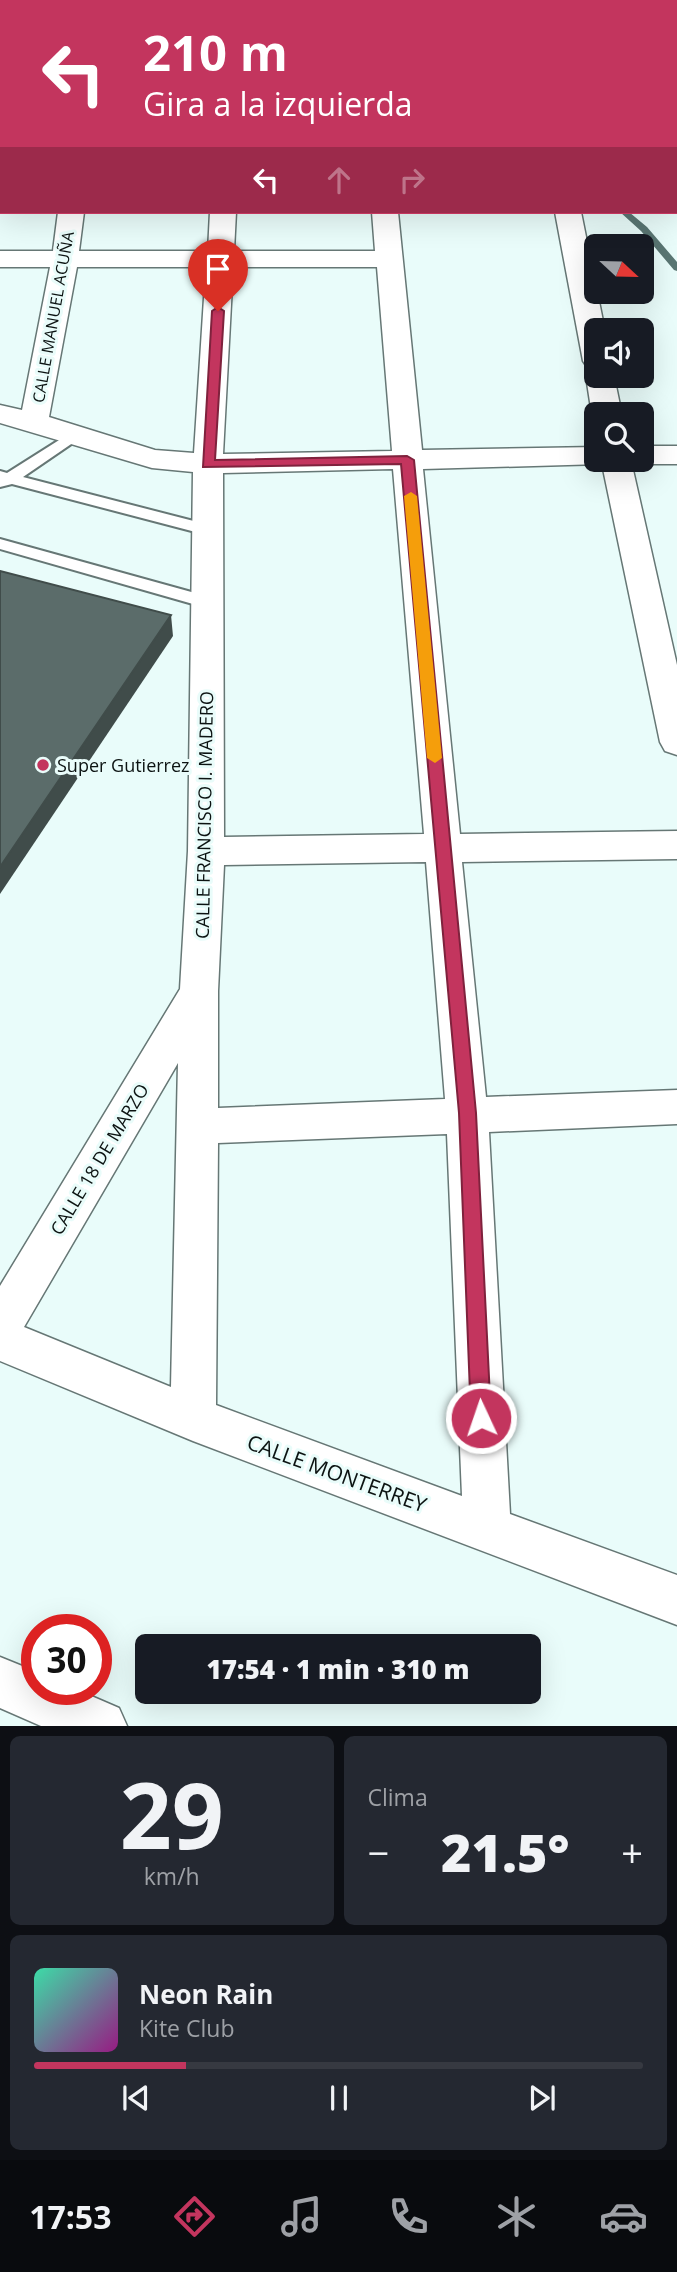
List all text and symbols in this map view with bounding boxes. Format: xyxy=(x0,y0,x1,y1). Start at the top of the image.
text: 210 m xyxy=(143,19,288,85)
icon: left xyxy=(28,28,119,119)
text: Gira a la izquierda xyxy=(143,82,413,125)
icon: left xyxy=(247,161,285,199)
icon: ahead xyxy=(320,161,358,199)
icon: right xyxy=(393,161,431,199)
street label: CALLE MANUEL ACUÑA xyxy=(27,229,79,404)
north arrow xyxy=(584,234,654,304)
map controls xyxy=(584,234,654,472)
pin xyxy=(188,239,248,311)
icon: arrive xyxy=(199,250,237,288)
button: sound xyxy=(584,318,654,388)
button: search xyxy=(584,402,654,472)
street label: CALLE FRANCISCO I. MADERO xyxy=(190,691,218,939)
place label: Super Gutierrez xyxy=(57,753,190,777)
marker: Super Gutierrez xyxy=(35,757,51,773)
street label: CALLE 18 DE MARZO xyxy=(44,1079,154,1239)
position arrow xyxy=(444,1381,518,1455)
street label: CALLE MONTERREY xyxy=(243,1427,431,1519)
speed limit sign: 30 xyxy=(21,1614,112,1705)
text: 17:54 · 1 min · 310 m xyxy=(207,1651,469,1687)
text: 29 xyxy=(120,1752,224,1876)
text: Clima xyxy=(368,1781,428,1813)
text: 21.5° xyxy=(441,1816,569,1887)
text: − xyxy=(368,1826,389,1878)
text: + xyxy=(621,1826,643,1878)
text: km/h xyxy=(144,1860,200,1892)
text: Neon Rain xyxy=(139,1976,273,2012)
text: Kite Club xyxy=(139,2012,234,2044)
icon: previous xyxy=(117,2079,155,2117)
icon: pause xyxy=(320,2079,358,2117)
icon: next xyxy=(523,2079,561,2117)
icon: directions xyxy=(170,2192,219,2241)
icon: music xyxy=(277,2192,326,2241)
icon: phone xyxy=(384,2192,433,2241)
icon: climate xyxy=(492,2192,541,2241)
icon: car xyxy=(599,2192,648,2241)
text: 17:53 xyxy=(29,2195,111,2238)

